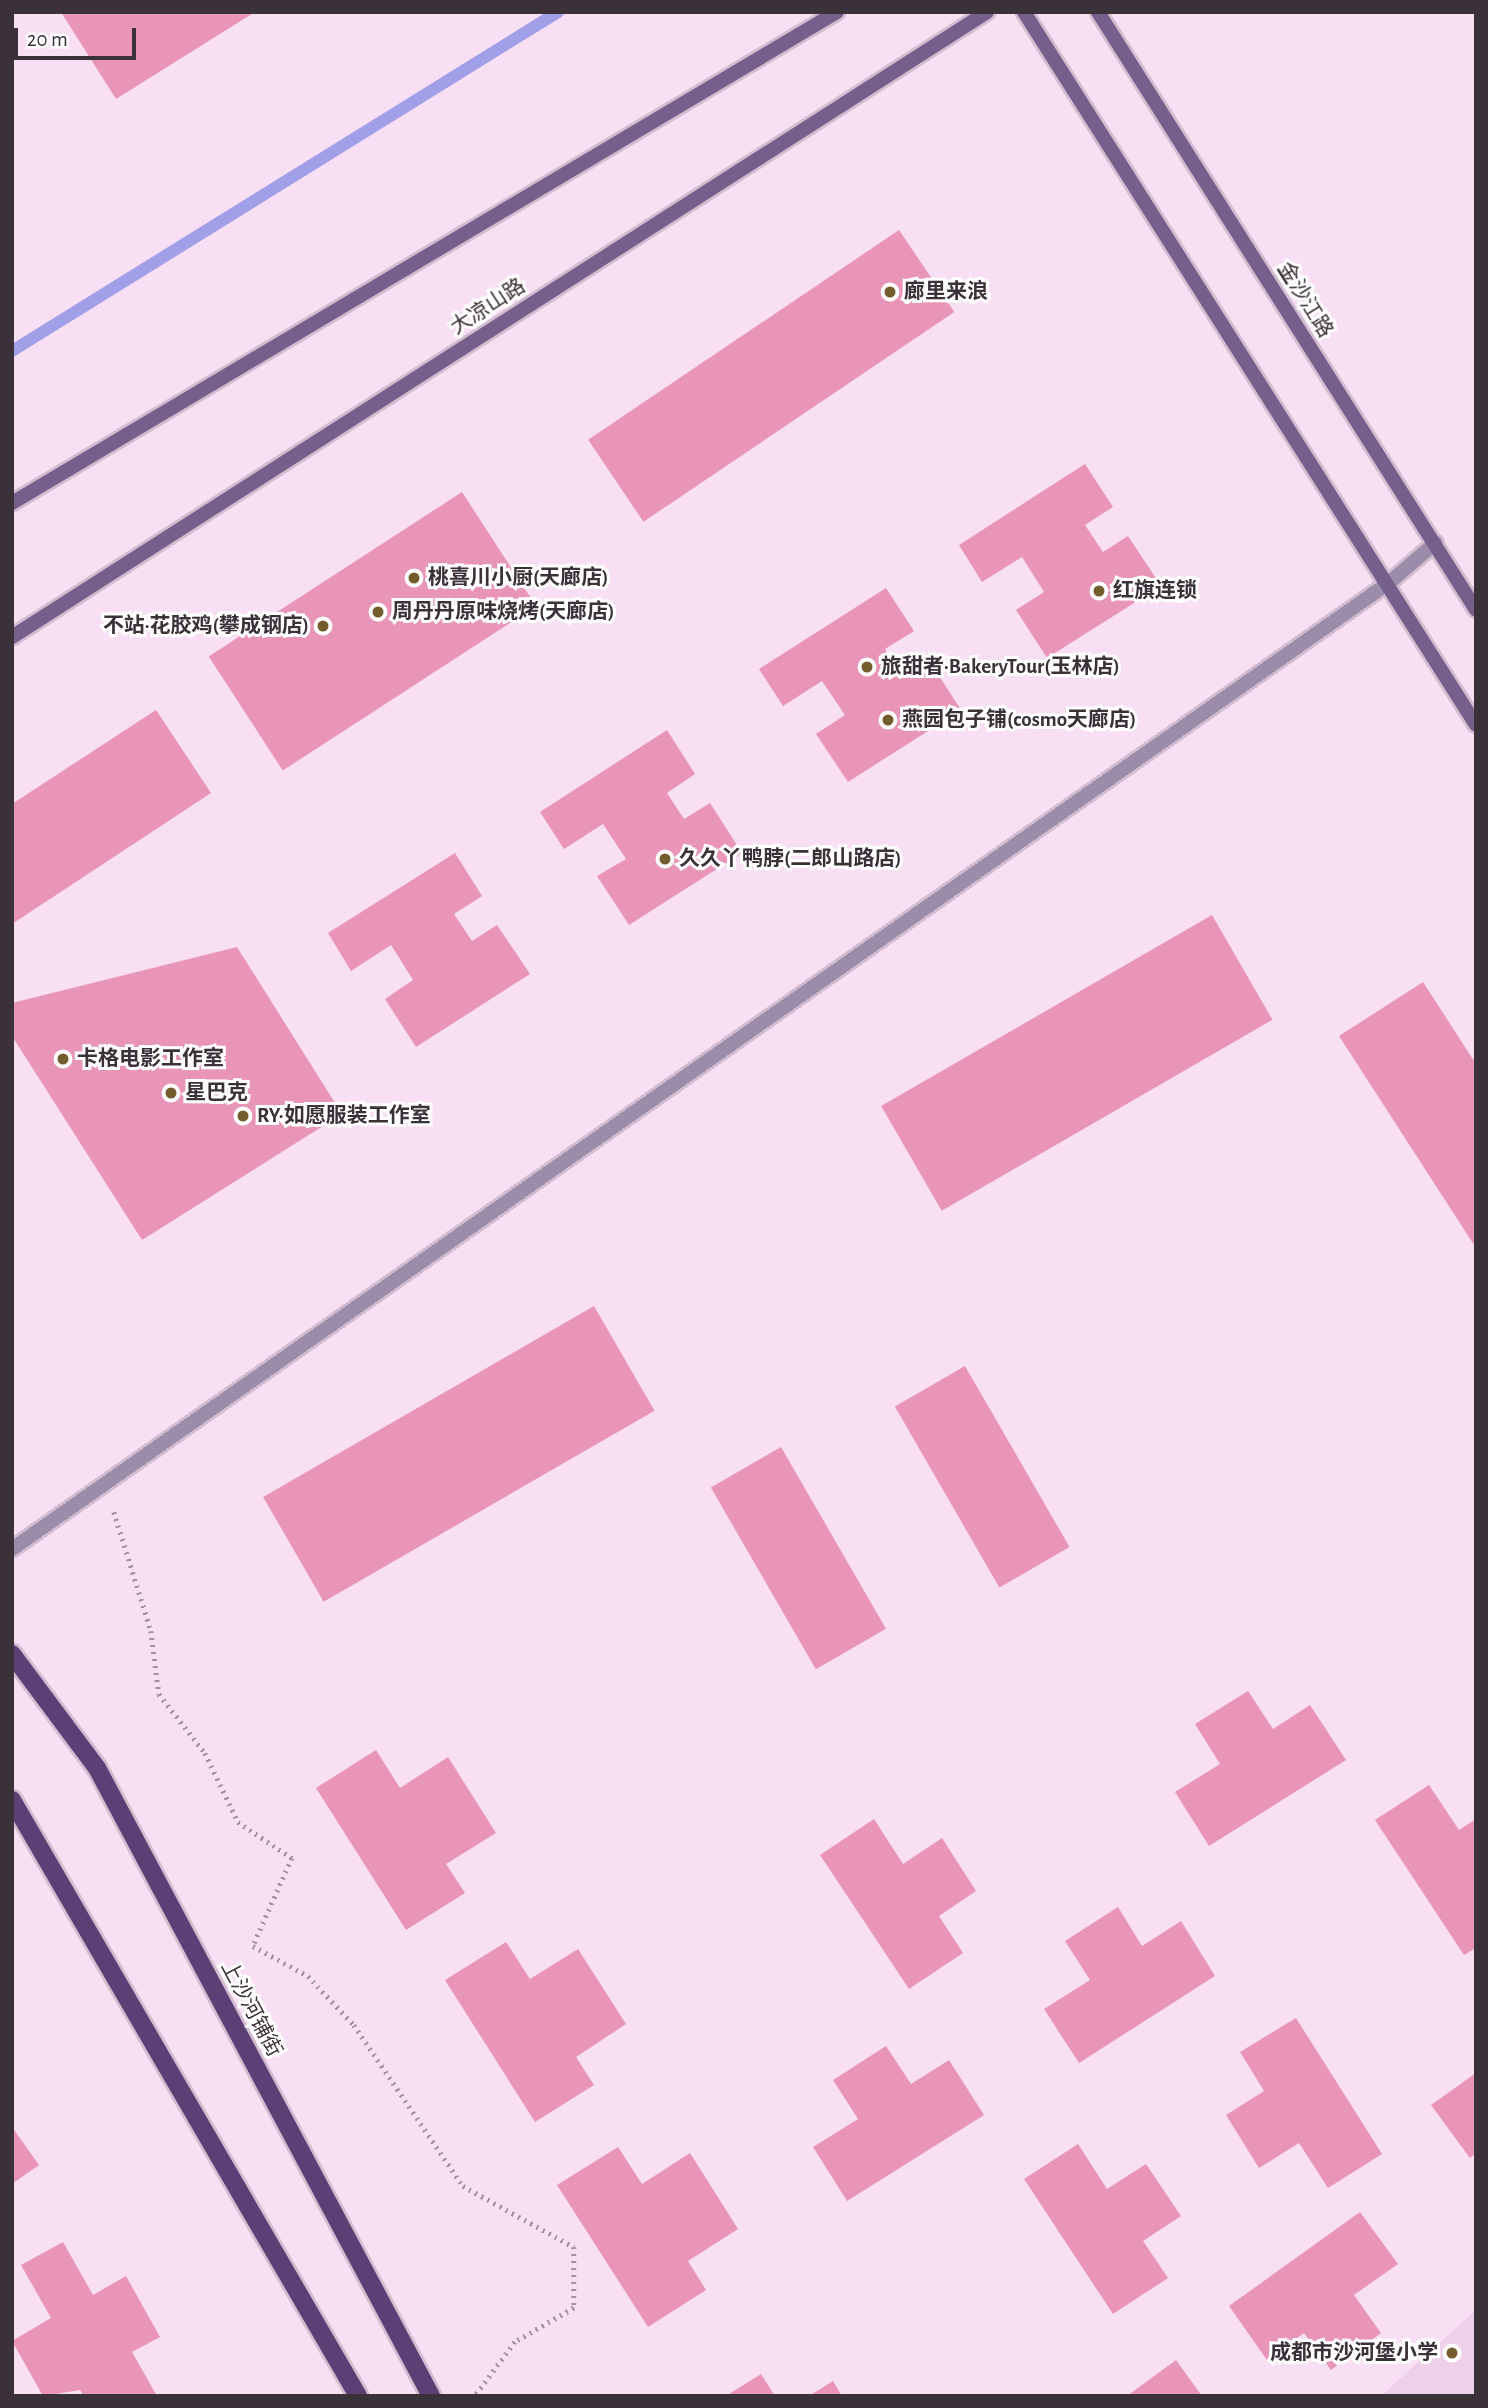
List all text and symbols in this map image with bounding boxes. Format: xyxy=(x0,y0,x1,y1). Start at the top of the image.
scale bar xyxy=(18,14,140,58)
text: 20 m xyxy=(27,29,68,50)
street label: 金沙江路 xyxy=(1272,258,1338,342)
street label: 大凉山路 xyxy=(446,274,530,340)
place label: 廊里来浪 xyxy=(904,279,988,305)
marker: 廊里来浪 xyxy=(882,284,898,300)
place label: 桃喜川小厨(天廊店) xyxy=(428,565,608,591)
marker: 桃喜川小厨(天廊店) xyxy=(406,570,422,586)
place label: 红旗连锁 xyxy=(1113,578,1197,604)
marker: 红旗连锁 xyxy=(1091,583,1107,599)
place label: 周丹丹原味烧烤(天廊店) xyxy=(392,599,614,625)
marker: 周丹丹原味烧烤(天廊店) xyxy=(370,604,386,620)
place label: 不站·花胶鸡(攀成钢店) xyxy=(103,613,309,639)
marker: 不站·花胶鸡(攀成钢店) xyxy=(315,618,331,634)
place label: 旅甜者·BakeryTour(玉林店) xyxy=(881,654,1119,680)
marker: 旅甜者·BakeryTour(玉林店) xyxy=(859,659,875,675)
place label: 燕园包子铺(cosmo天廊店) xyxy=(902,707,1136,733)
marker: 燕园包子铺(cosmo天廊店) xyxy=(880,712,896,728)
place label: 久久丫鸭脖(二郎山路店) xyxy=(679,846,901,872)
marker: 久久丫鸭脖(二郎山路店) xyxy=(657,851,673,867)
place label: 卡格电影工作室 xyxy=(77,1046,224,1072)
marker: 卡格电影工作室 xyxy=(55,1051,71,1067)
place label: 星巴克 xyxy=(185,1080,248,1106)
marker: 星巴克 xyxy=(163,1085,179,1101)
place label: RY·如愿服装工作室 xyxy=(257,1103,431,1129)
marker: RY·如愿服装工作室 xyxy=(235,1108,251,1124)
street label: 上沙河铺街 xyxy=(215,1957,287,2061)
place label: 成都市沙河堡小学 xyxy=(1270,2340,1438,2366)
marker: 成都市沙河堡小学 xyxy=(1444,2345,1460,2361)

